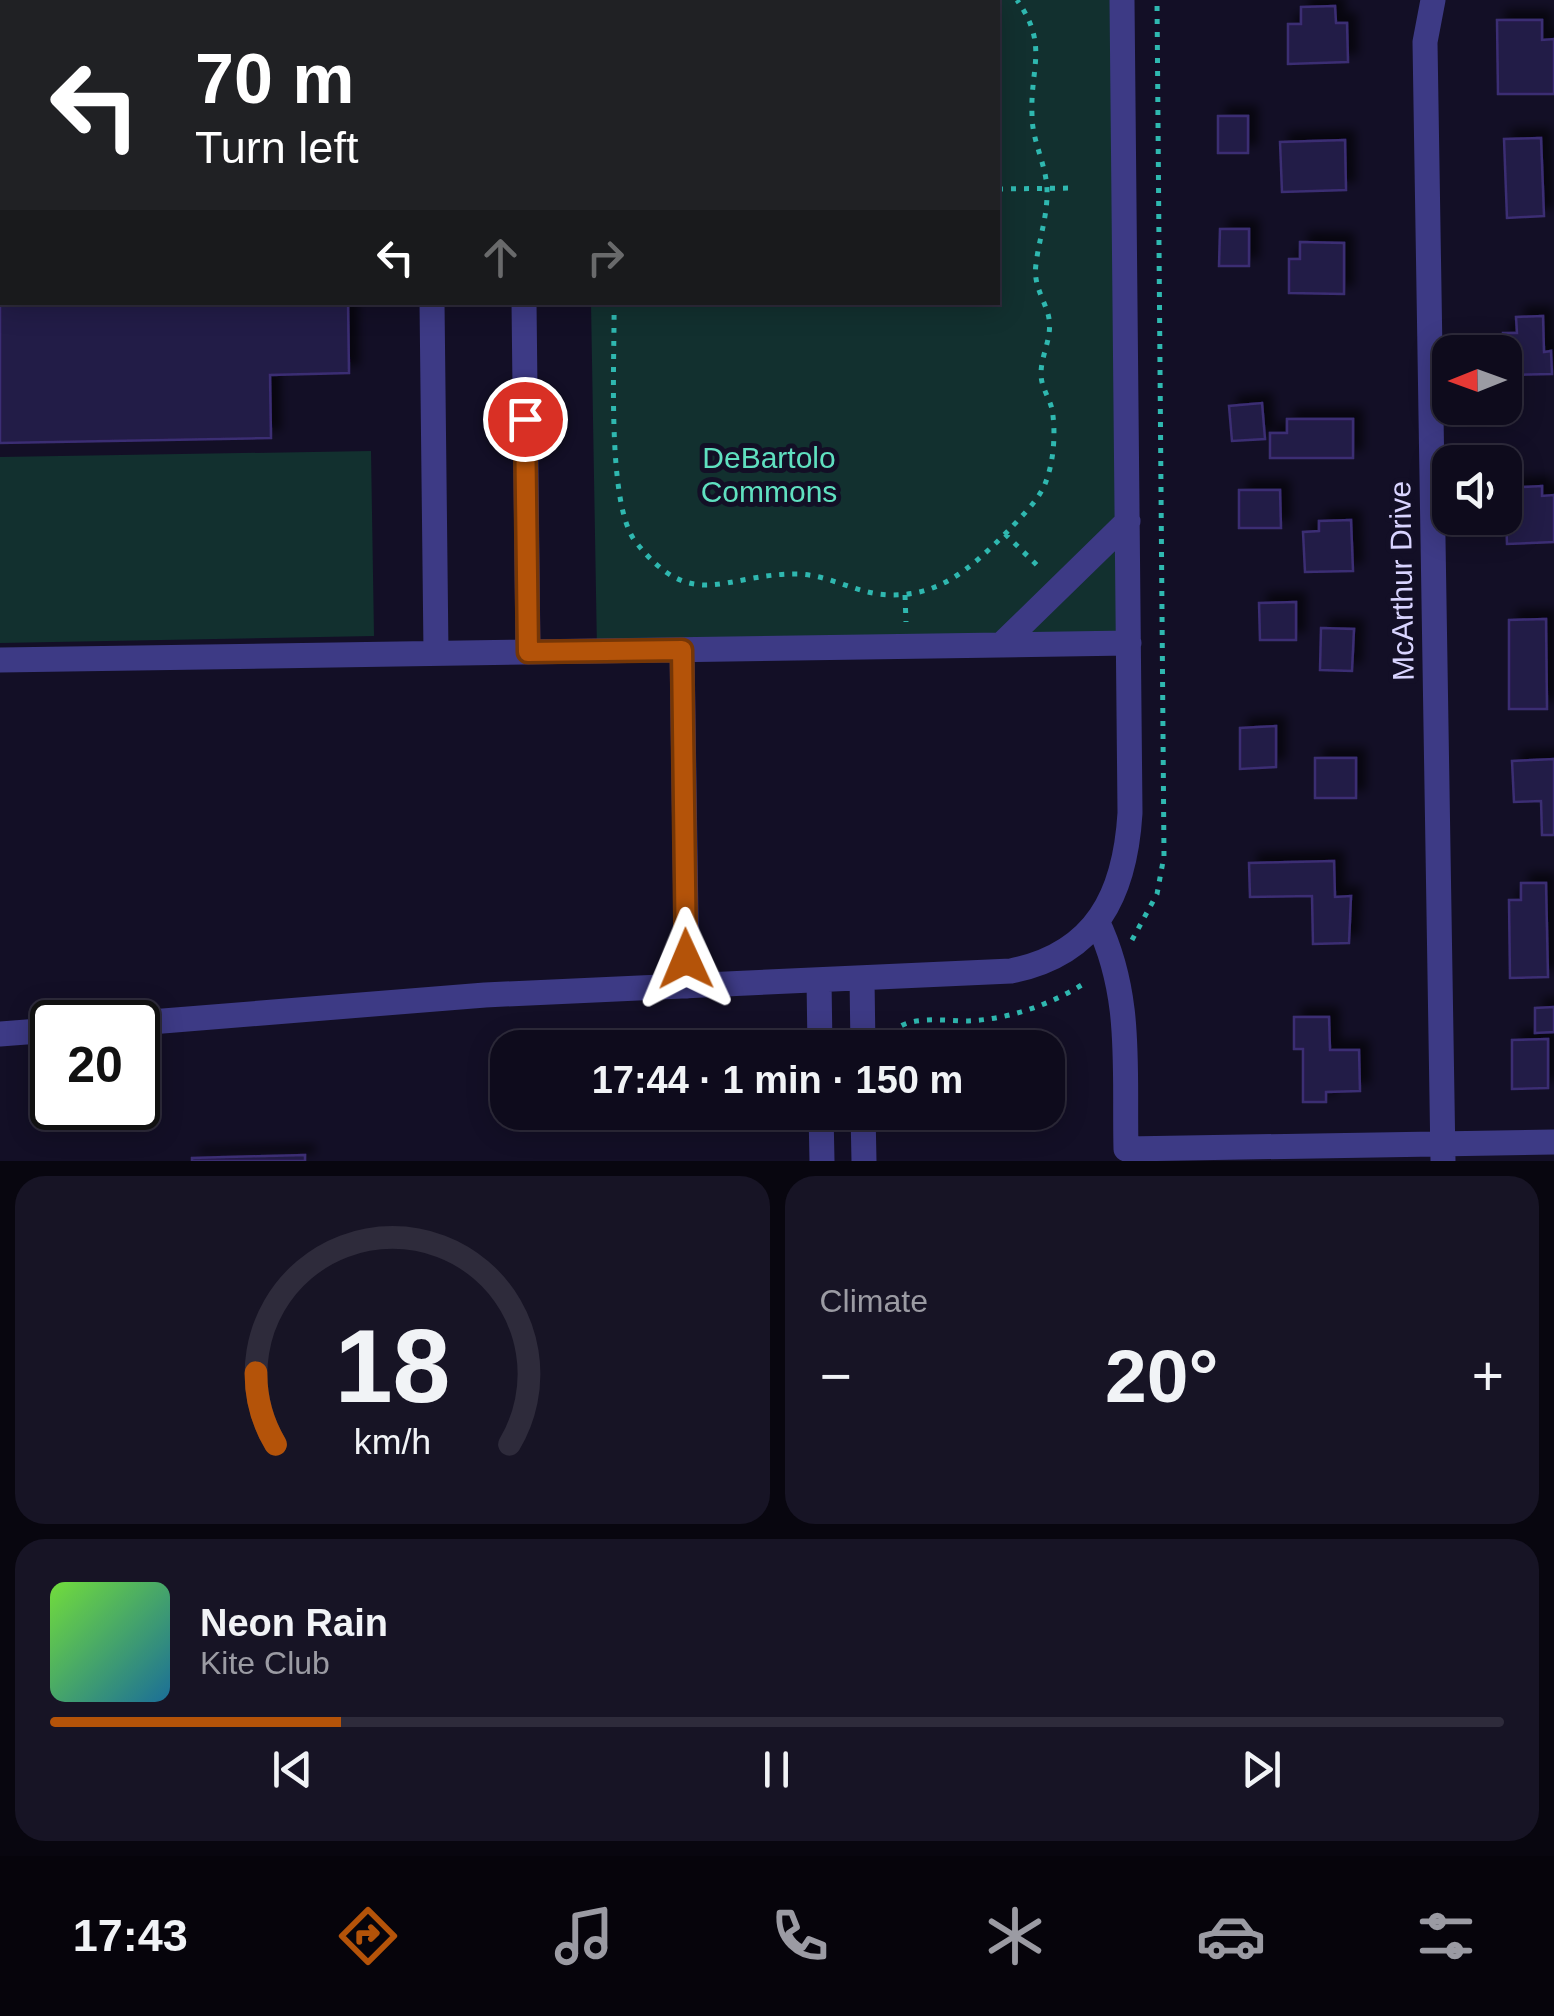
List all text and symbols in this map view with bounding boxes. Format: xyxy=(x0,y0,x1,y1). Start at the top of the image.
icon: left xyxy=(30,40,160,170)
text: 70 m xyxy=(195,40,355,118)
text: Turn left xyxy=(195,122,358,173)
icon: left xyxy=(368,230,423,285)
icon: ahead xyxy=(473,230,528,285)
icon: right xyxy=(578,230,633,285)
north arrow xyxy=(1432,335,1522,425)
map controls xyxy=(1432,335,1522,535)
pin xyxy=(483,377,568,462)
icon: arrive xyxy=(498,392,553,447)
park label: DeBartolo Commons xyxy=(701,441,837,508)
button: sound xyxy=(1432,445,1522,535)
street label: McArthur Drive xyxy=(1383,481,1420,681)
position arrow xyxy=(634,907,738,1011)
speed limit sign: 20 xyxy=(30,1000,160,1130)
text: 17:44 · 1 min · 150 m xyxy=(592,1059,963,1101)
text: Climate xyxy=(820,1283,928,1319)
text: 18 xyxy=(334,1308,450,1424)
text: 20° xyxy=(1105,1334,1218,1418)
text: − xyxy=(820,1345,852,1407)
text: + xyxy=(1472,1345,1504,1407)
text: km/h xyxy=(354,1422,431,1462)
text: Neon Rain xyxy=(200,1602,388,1644)
text: Kite Club xyxy=(200,1645,330,1681)
icon: previous xyxy=(265,1742,320,1797)
icon: pause xyxy=(749,1742,804,1797)
icon: next xyxy=(1234,1742,1289,1797)
icon: directions xyxy=(333,1901,403,1971)
icon: music xyxy=(549,1901,619,1971)
icon: phone xyxy=(765,1901,835,1971)
icon: climate xyxy=(980,1901,1050,1971)
icon: car xyxy=(1196,1901,1266,1971)
icon: filters xyxy=(1411,1901,1481,1971)
text: 17:43 xyxy=(73,1910,188,1961)

